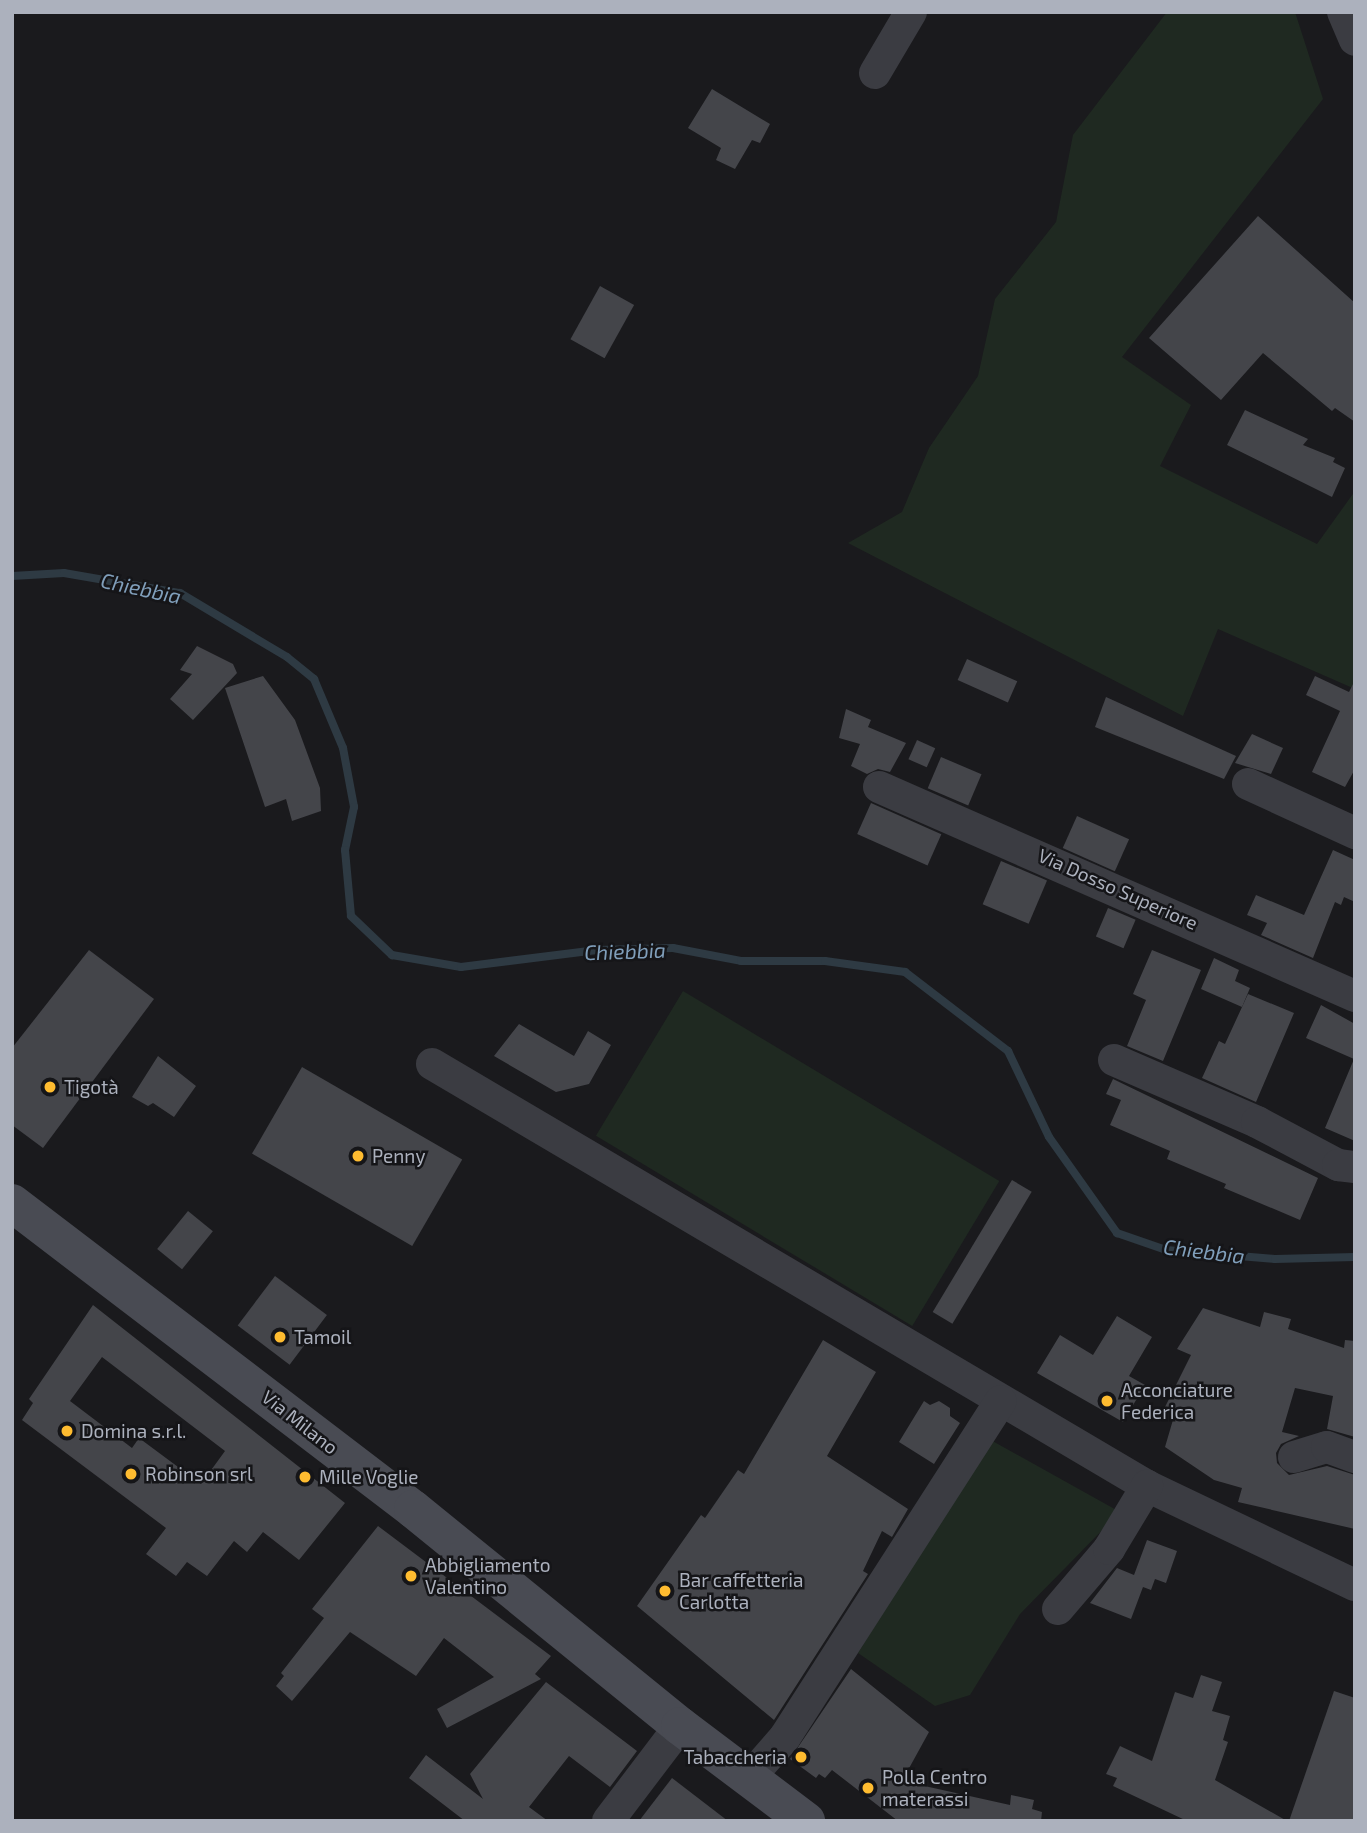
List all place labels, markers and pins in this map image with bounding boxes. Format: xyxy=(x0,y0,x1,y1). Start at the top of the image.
place label: Tigotà xyxy=(64,1076,119,1098)
marker: Tigotà xyxy=(42,1079,58,1095)
place label: Penny xyxy=(372,1145,425,1167)
marker: Penny xyxy=(350,1148,366,1164)
place label: Tamoil xyxy=(294,1326,351,1348)
marker: Tamoil xyxy=(272,1329,288,1345)
place label: Acconciature Federica xyxy=(1121,1379,1233,1423)
marker: Acconciature Federica xyxy=(1099,1393,1115,1409)
place label: Domina s.r.l. xyxy=(81,1420,186,1442)
marker: Domina s.r.l. xyxy=(59,1423,75,1439)
place label: Robinson srl xyxy=(145,1463,253,1485)
marker: Robinson srl xyxy=(123,1466,139,1482)
place label: Mille Voglie xyxy=(319,1466,419,1488)
marker: Mille Voglie xyxy=(297,1469,313,1485)
place label: Abbigliamento Valentino xyxy=(425,1554,550,1598)
marker: Abbigliamento Valentino xyxy=(403,1568,419,1584)
place label: Bar caffetteria Carlotta xyxy=(679,1569,804,1613)
marker: Bar caffetteria Carlotta xyxy=(657,1583,673,1599)
place label: Tabaccheria xyxy=(684,1746,787,1768)
marker: Tabaccheria xyxy=(793,1749,809,1765)
place label: Polla Centro materassi xyxy=(882,1766,987,1810)
marker: Polla Centro materassi xyxy=(860,1780,876,1796)

